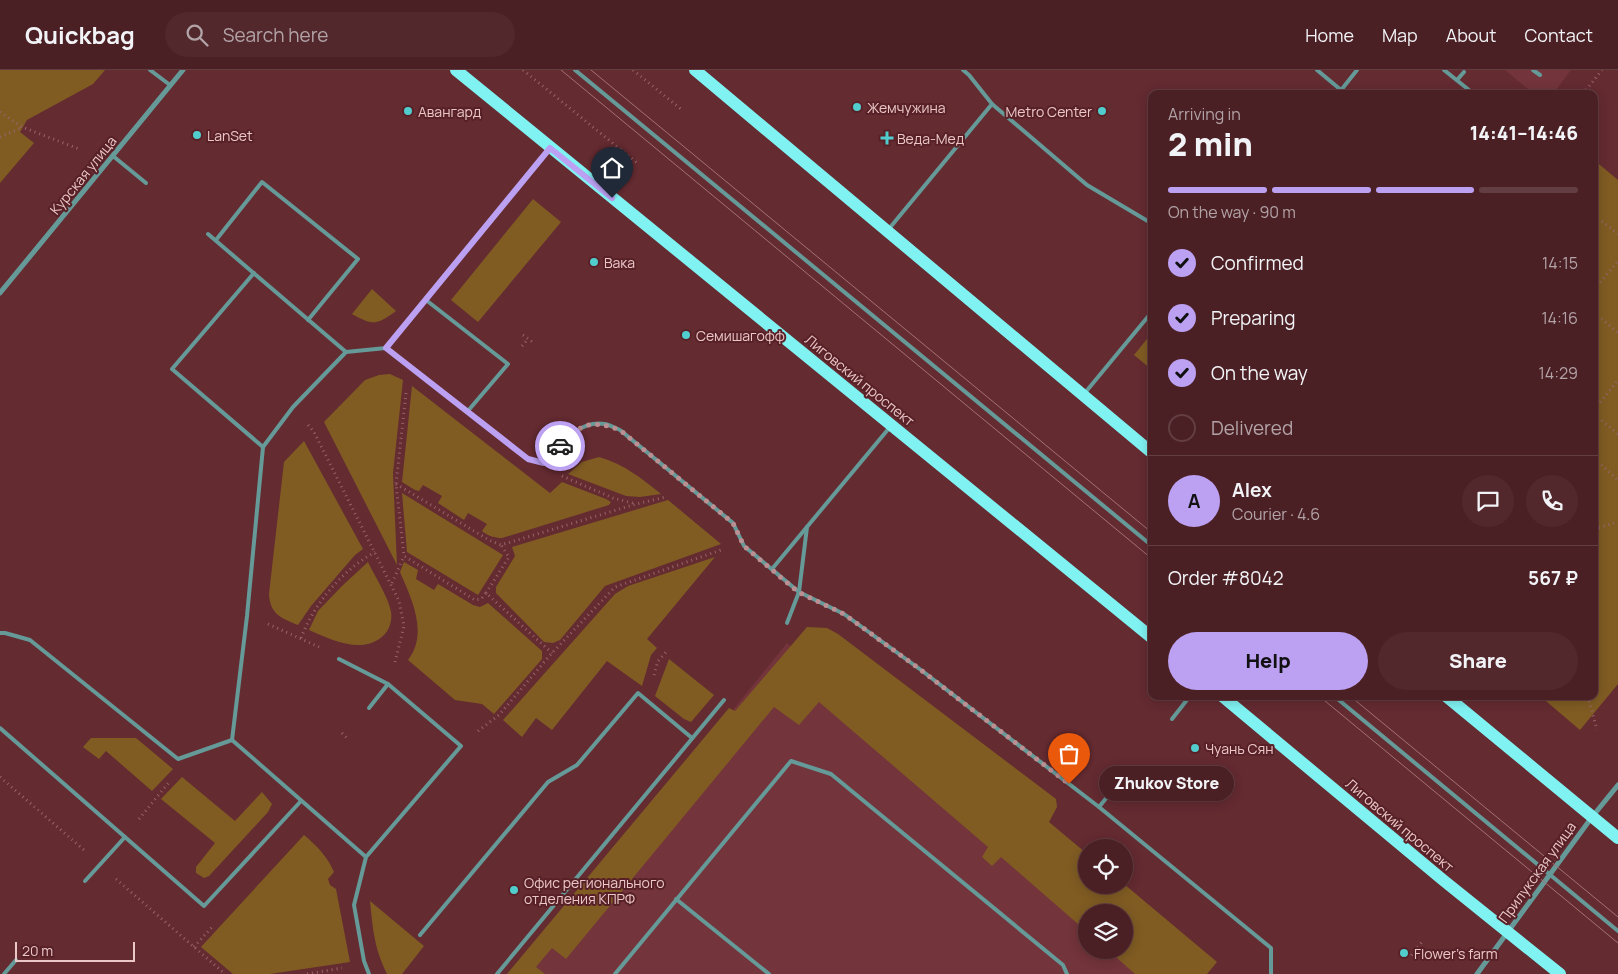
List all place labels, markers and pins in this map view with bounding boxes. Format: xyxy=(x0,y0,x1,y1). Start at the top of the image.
place label: Жемчужина xyxy=(867,98,946,117)
marker: Жемчужина xyxy=(851,101,863,113)
place label: Авангард xyxy=(418,102,481,121)
place label: Metro Center xyxy=(1006,102,1092,121)
marker: Авангард xyxy=(402,105,414,117)
marker: Metro Center xyxy=(1096,105,1108,117)
place label: LanSet xyxy=(207,126,253,145)
marker: LanSet xyxy=(191,129,203,141)
place label: Веда-Мед xyxy=(897,129,964,148)
marker: Веда-Мед xyxy=(881,132,893,144)
pin xyxy=(591,147,633,198)
place label: Вака xyxy=(604,253,635,272)
marker: Вака xyxy=(588,256,600,268)
place label: Семишагофф xyxy=(696,326,785,345)
marker: Семишагофф xyxy=(680,329,692,341)
pin xyxy=(1048,733,1090,784)
place label: Чуань Сян xyxy=(1205,739,1274,758)
marker: Чуань Сян xyxy=(1189,742,1201,754)
callout: Zhukov Store xyxy=(1099,766,1234,802)
place label: Офис регионального отделения КПРФ xyxy=(524,873,665,908)
marker: Офис регионального отделения КПРФ xyxy=(508,884,520,896)
place label: Flower's farm xyxy=(1414,944,1498,963)
marker: Flower's farm xyxy=(1398,947,1410,959)

